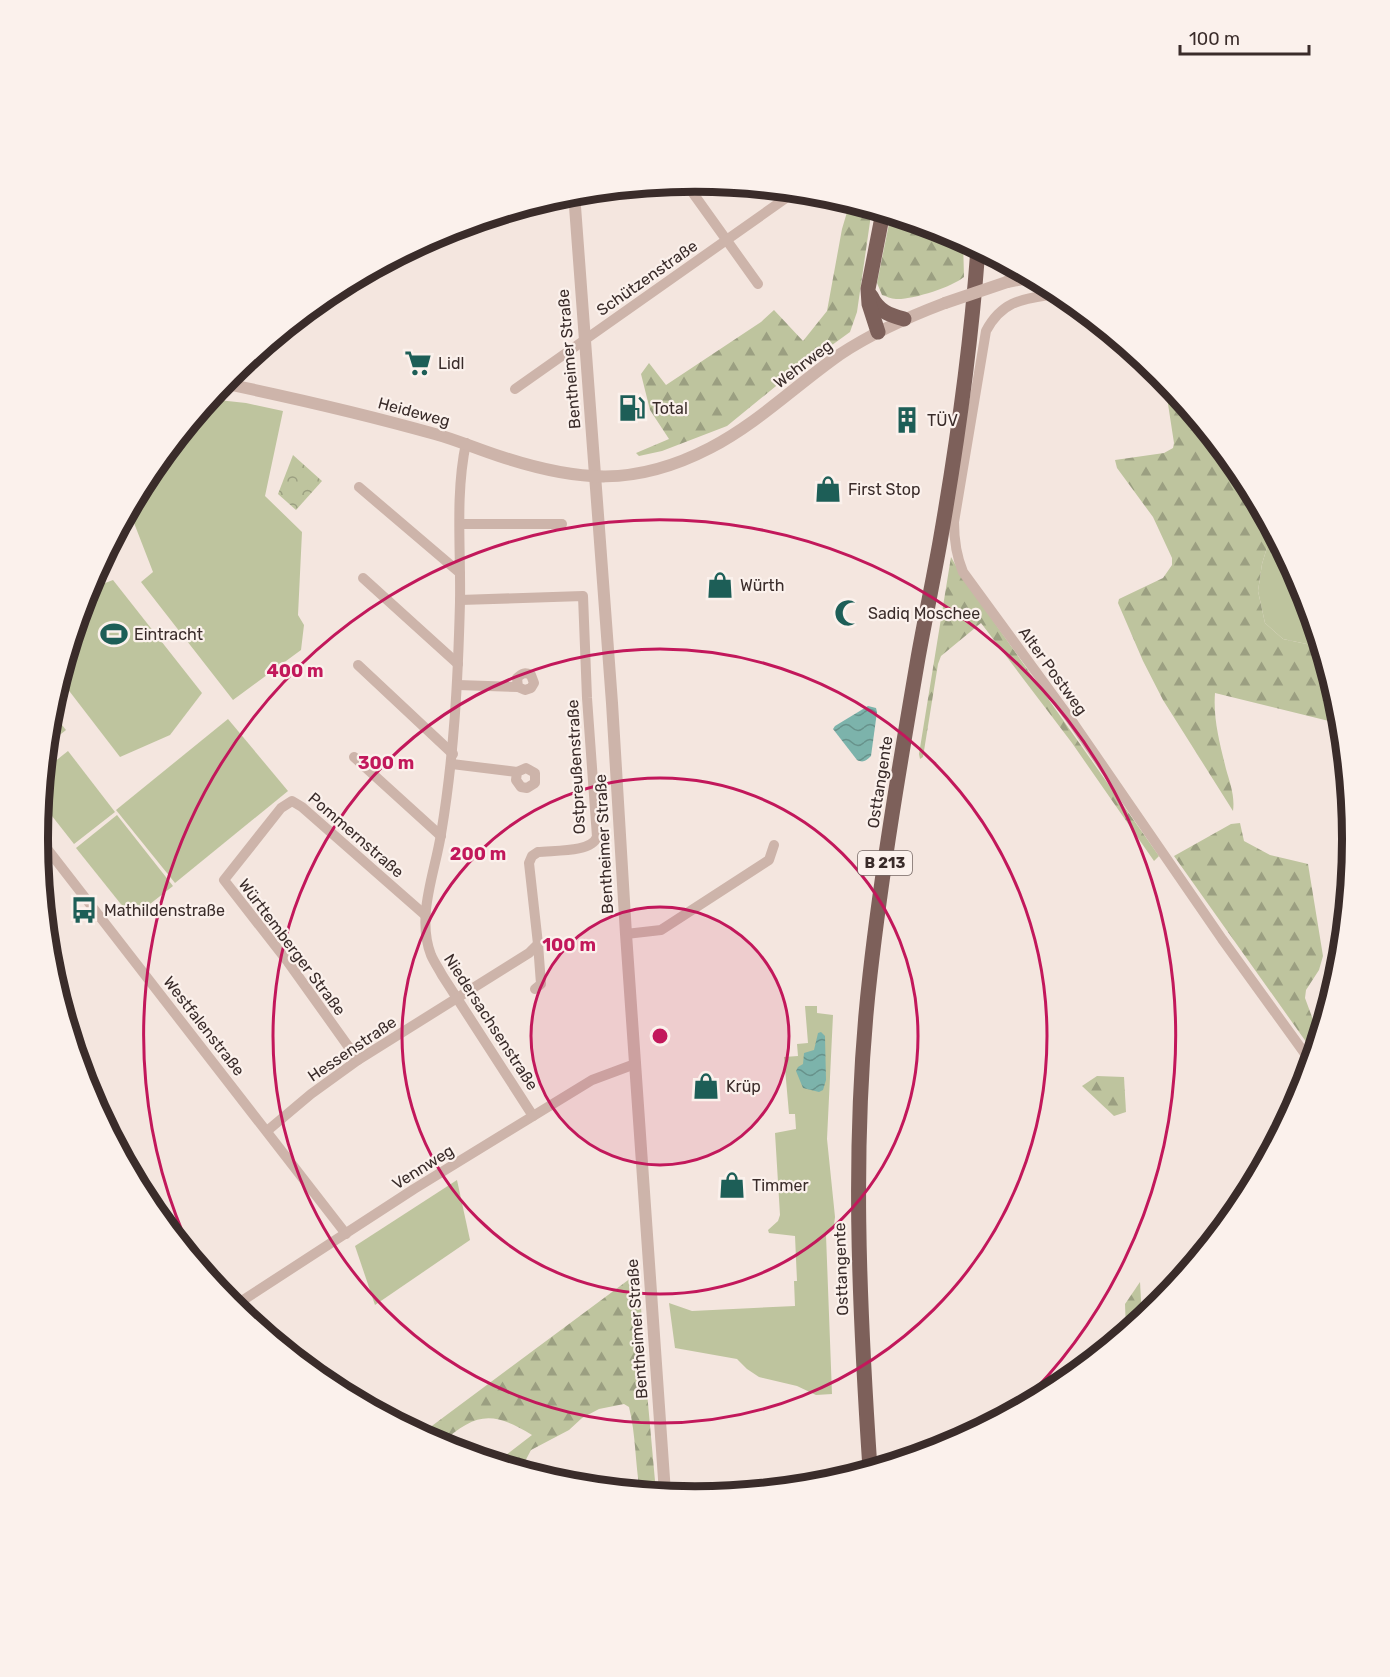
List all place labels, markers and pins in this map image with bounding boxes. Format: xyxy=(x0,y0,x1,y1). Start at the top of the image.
supermarket icon: Lidl xyxy=(403,348,433,378)
place label: Lidl xyxy=(438,354,464,373)
fuel station icon: Total xyxy=(617,393,647,423)
place label: Total xyxy=(652,399,688,418)
building icon: TÜV xyxy=(892,405,922,435)
place label: TÜV xyxy=(927,411,958,430)
shop icon: First Stop xyxy=(813,474,843,504)
place label: First Stop xyxy=(848,480,921,499)
shop icon: Würth xyxy=(705,570,735,600)
place label: Würth xyxy=(740,576,784,595)
mosque icon: Sadiq Moschee xyxy=(833,598,863,628)
place label: Sadiq Moschee xyxy=(868,604,980,623)
sports icon: Eintracht xyxy=(99,619,129,649)
place label: Eintracht xyxy=(134,625,203,644)
bus stop icon: Mathildenstraße xyxy=(69,895,99,925)
place label: Mathildenstraße xyxy=(104,901,225,920)
centre of rings xyxy=(650,1026,670,1046)
shop icon: Krüp xyxy=(691,1071,721,1101)
place label: Krüp xyxy=(726,1077,761,1096)
shop icon: Timmer xyxy=(717,1170,747,1200)
place label: Timmer xyxy=(752,1176,809,1195)

